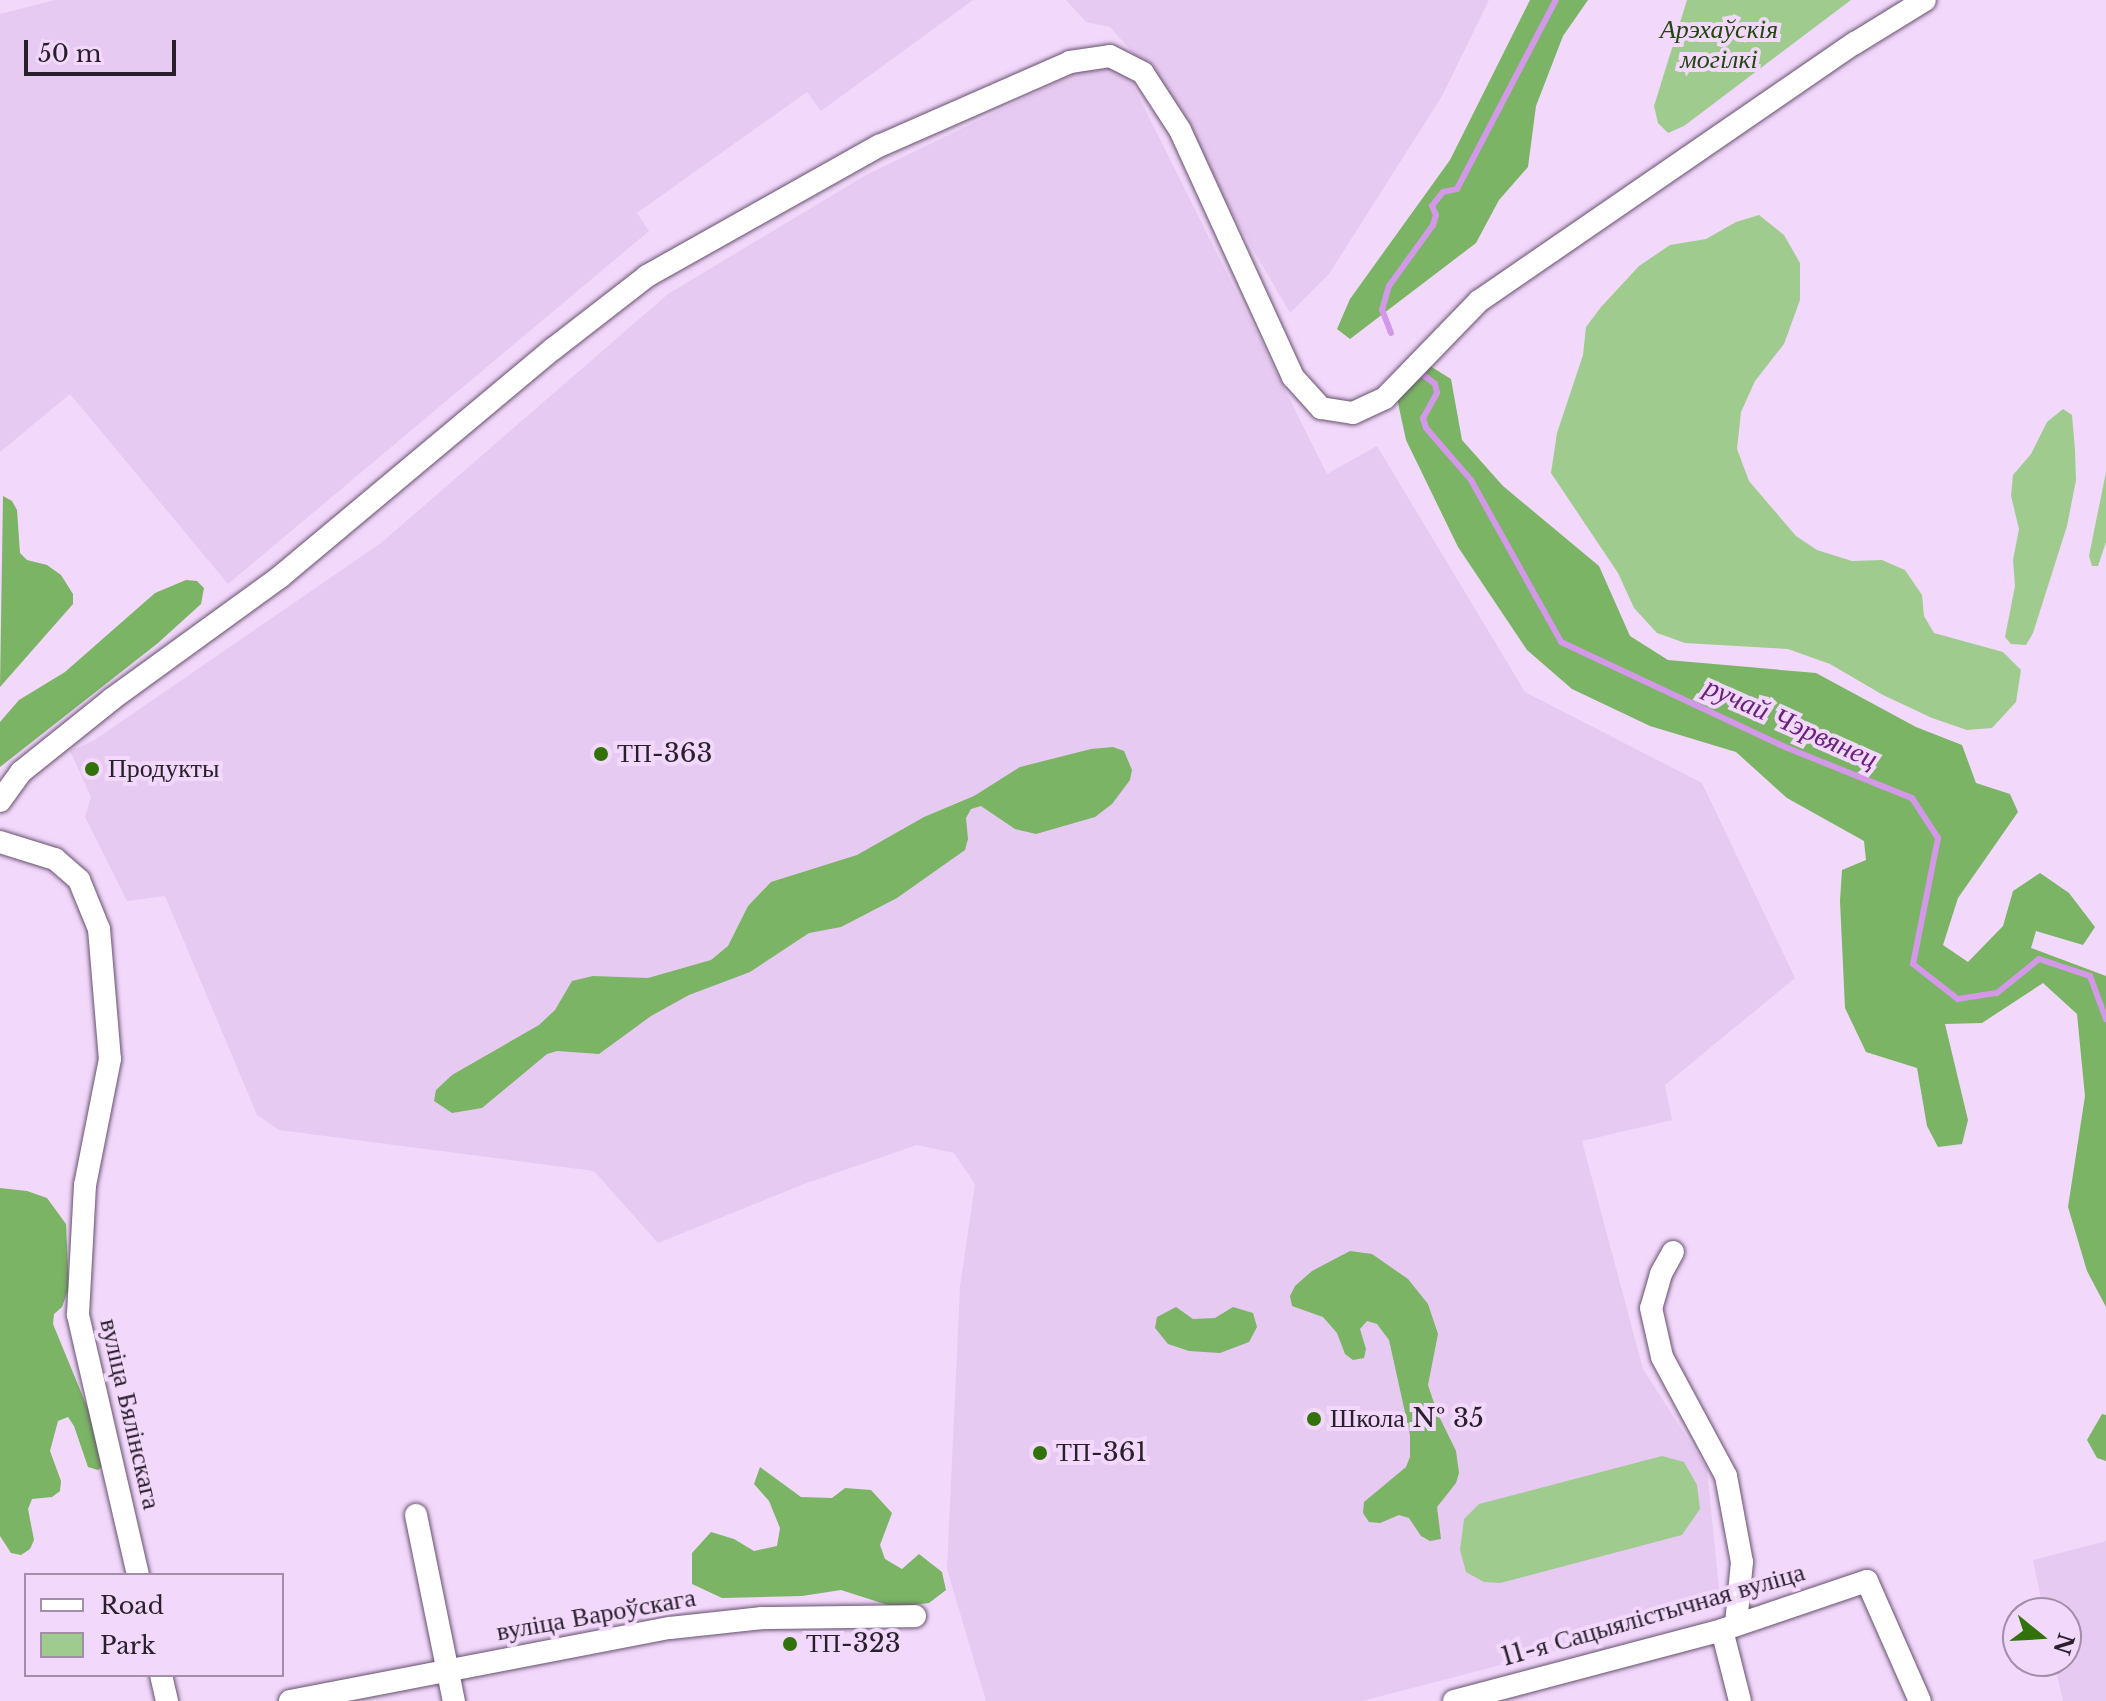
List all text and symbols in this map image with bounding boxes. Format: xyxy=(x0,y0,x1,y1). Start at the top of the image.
park label: Арэхаўскія могілкі xyxy=(1660,14,1778,76)
scale bar xyxy=(28,24,180,74)
text: 50 m xyxy=(38,39,101,68)
water label: ручай Чэрвянец xyxy=(1699,670,1883,776)
place label: ТП-363 xyxy=(617,738,712,770)
marker: ТП-363 xyxy=(592,745,610,763)
place label: Продукты xyxy=(108,753,219,785)
marker: Продукты xyxy=(83,760,101,778)
street label: вуліца Бялінскага xyxy=(93,1316,167,1512)
place label: Школа № 35 xyxy=(1330,1403,1484,1435)
marker: Школа № 35 xyxy=(1305,1410,1323,1428)
place label: ТП-361 xyxy=(1056,1437,1147,1469)
marker: ТП-361 xyxy=(1031,1444,1049,1462)
street label: 11-я Сацыялістычная вуліца xyxy=(1498,1557,1808,1673)
legend xyxy=(24,1573,284,1677)
street label: вуліца Вароўскага xyxy=(494,1582,698,1648)
text: Road xyxy=(100,1591,164,1620)
north arrow xyxy=(2002,1597,2082,1677)
place label: ТП-323 xyxy=(806,1628,901,1660)
text: N xyxy=(2047,1630,2079,1658)
text: Park xyxy=(100,1631,156,1660)
marker: ТП-323 xyxy=(781,1635,799,1653)

